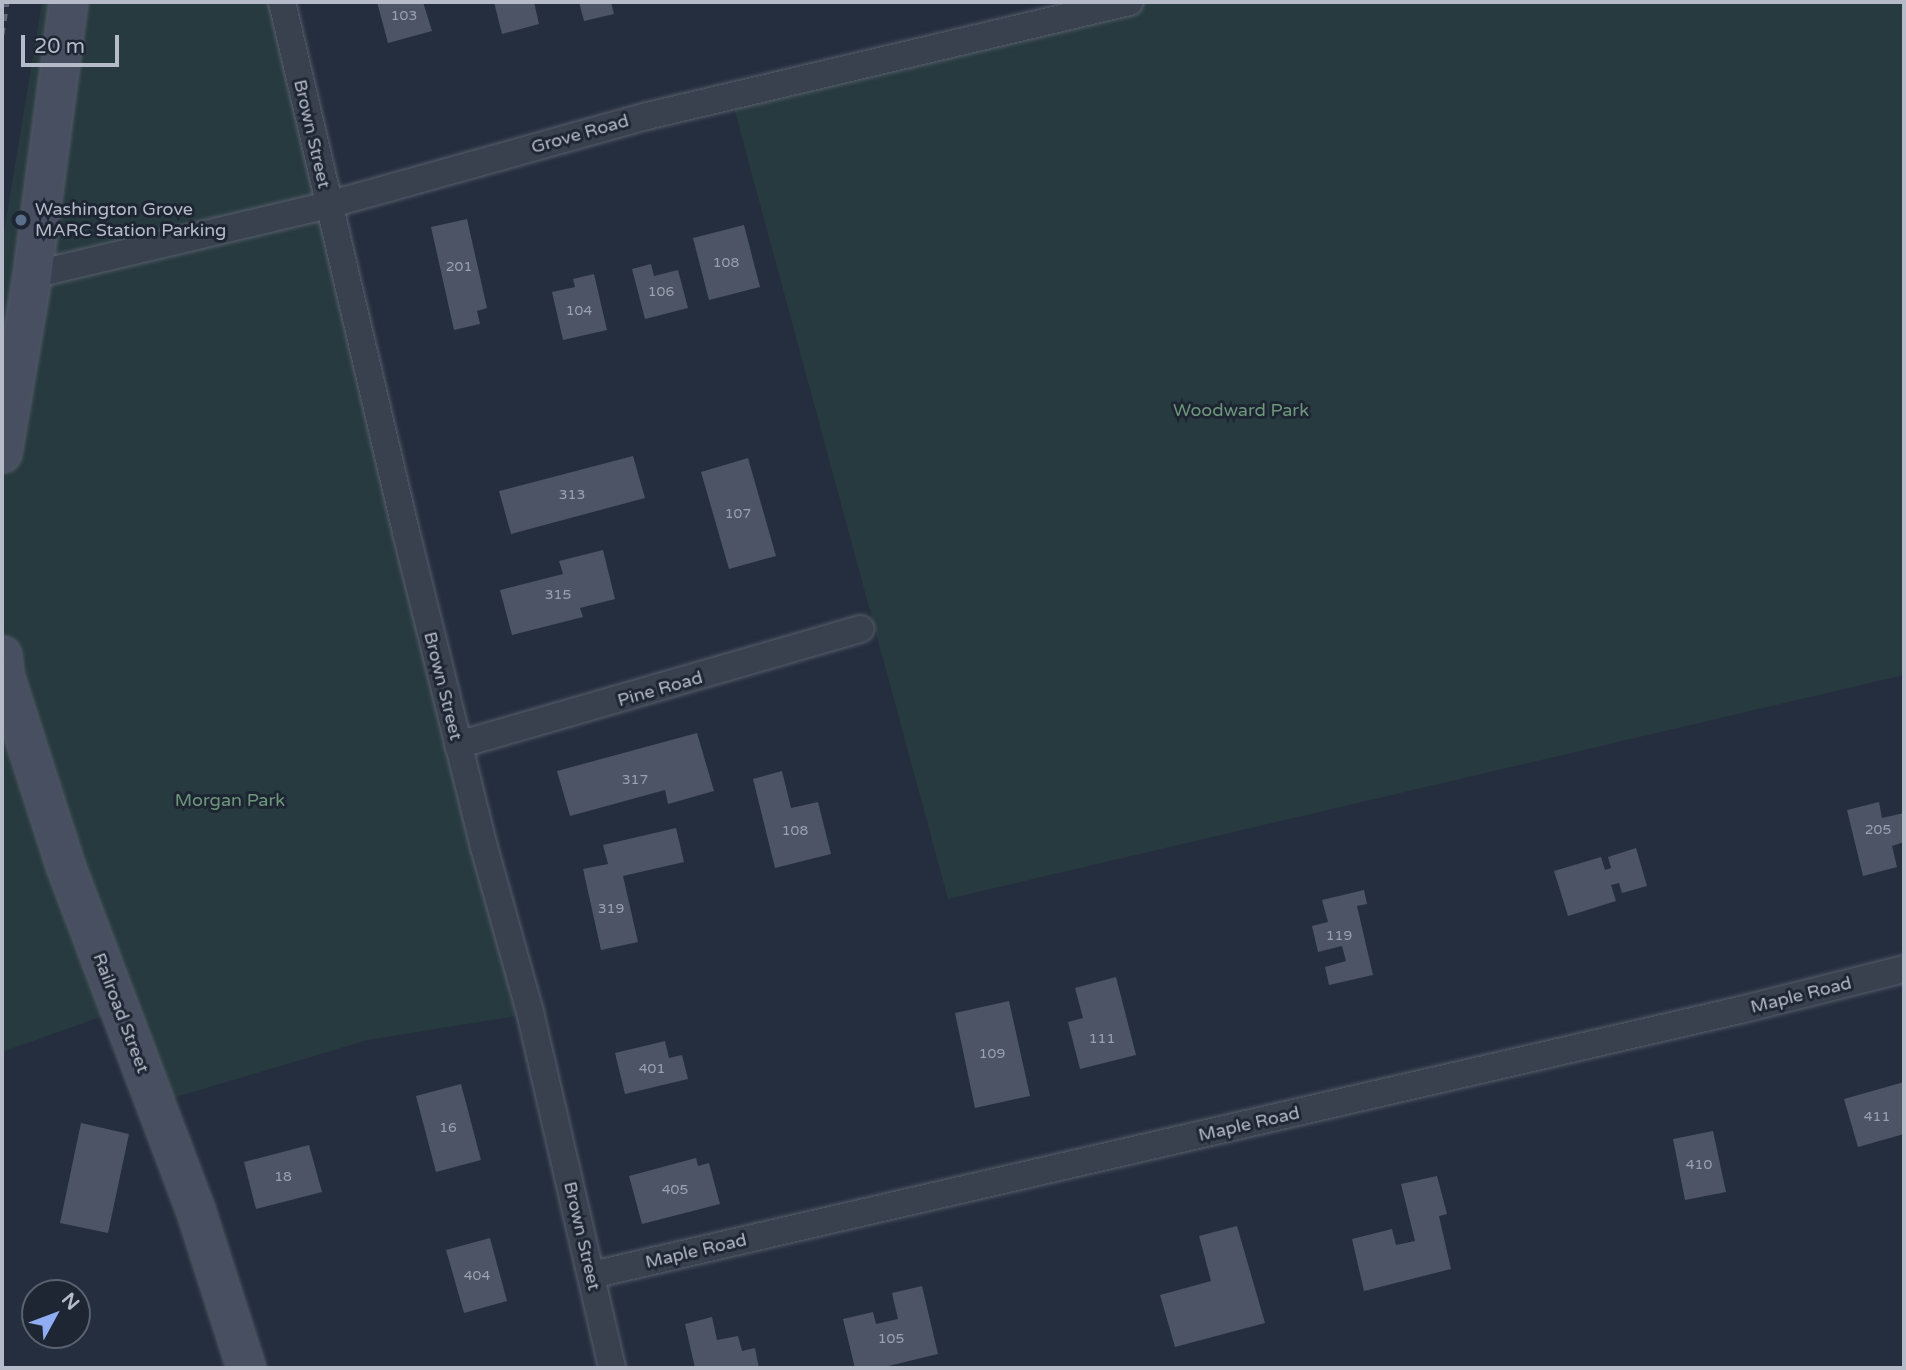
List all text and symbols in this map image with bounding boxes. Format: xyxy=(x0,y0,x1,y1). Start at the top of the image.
house number: 103 xyxy=(391,8,417,24)
scale bar xyxy=(24,21,122,65)
text: 20 m xyxy=(34,34,85,59)
street label: Brown Street xyxy=(289,77,335,191)
street label: Grove Road xyxy=(529,110,631,158)
place label: Washington Grove MARC Station Parking xyxy=(35,199,226,242)
marker: Washington Grove MARC Station Parking xyxy=(13,212,29,228)
house number: 108 xyxy=(713,255,739,271)
house number: 201 xyxy=(446,259,472,275)
house number: 106 xyxy=(648,284,674,300)
house number: 104 xyxy=(566,303,592,319)
park label: Woodward Park xyxy=(1173,399,1309,421)
house number: 313 xyxy=(559,487,585,503)
house number: 107 xyxy=(725,506,751,522)
house number: 315 xyxy=(545,587,571,603)
street label: Brown Street xyxy=(419,629,467,743)
street label: Pine Road xyxy=(615,667,705,711)
house number: 317 xyxy=(622,772,648,788)
park label: Morgan Park xyxy=(175,789,285,811)
house number: 205 xyxy=(1865,822,1891,838)
house number: 108 xyxy=(782,823,808,839)
house number: 319 xyxy=(598,901,624,917)
house number: 119 xyxy=(1326,928,1352,944)
street label: Railroad Street xyxy=(88,950,154,1076)
street label: Maple Road xyxy=(1748,972,1854,1018)
house number: 111 xyxy=(1089,1031,1115,1047)
house number: 109 xyxy=(979,1046,1005,1062)
house number: 401 xyxy=(639,1061,665,1077)
street label: Maple Road xyxy=(1196,1102,1302,1146)
house number: 411 xyxy=(1864,1109,1890,1125)
house number: 16 xyxy=(439,1120,457,1136)
house number: 410 xyxy=(1686,1157,1712,1173)
house number: 18 xyxy=(274,1169,292,1185)
street label: Brown Street xyxy=(559,1179,605,1293)
house number: 405 xyxy=(662,1182,688,1198)
street label: Maple Road xyxy=(643,1229,749,1273)
house number: 404 xyxy=(464,1268,490,1284)
north arrow xyxy=(21,1279,91,1349)
text: N xyxy=(57,1289,84,1315)
house number: 105 xyxy=(878,1331,904,1347)

